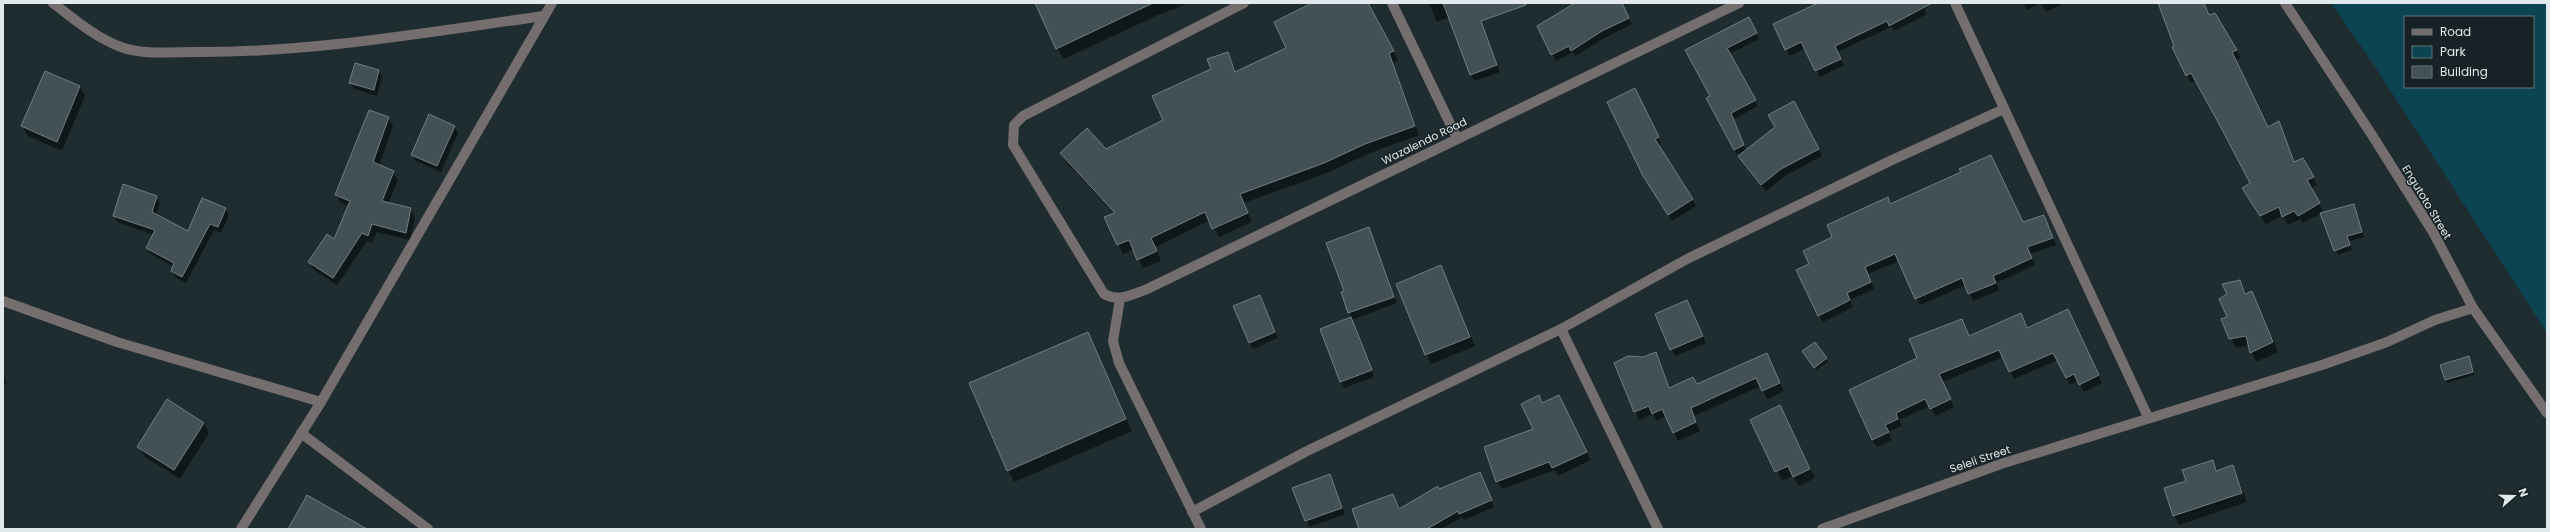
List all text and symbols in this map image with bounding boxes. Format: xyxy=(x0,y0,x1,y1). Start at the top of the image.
legend xyxy=(2404,16,2534,88)
text: Road xyxy=(2440,23,2471,40)
text: Park xyxy=(2440,43,2467,60)
text: Building xyxy=(2440,63,2488,80)
street label: Wazalendo Road xyxy=(1379,113,1469,169)
street label: Engutoto Street xyxy=(2398,162,2456,242)
street label: Seleli Street xyxy=(1947,441,2013,477)
north arrow xyxy=(2494,476,2534,516)
text: N xyxy=(2514,486,2532,499)

